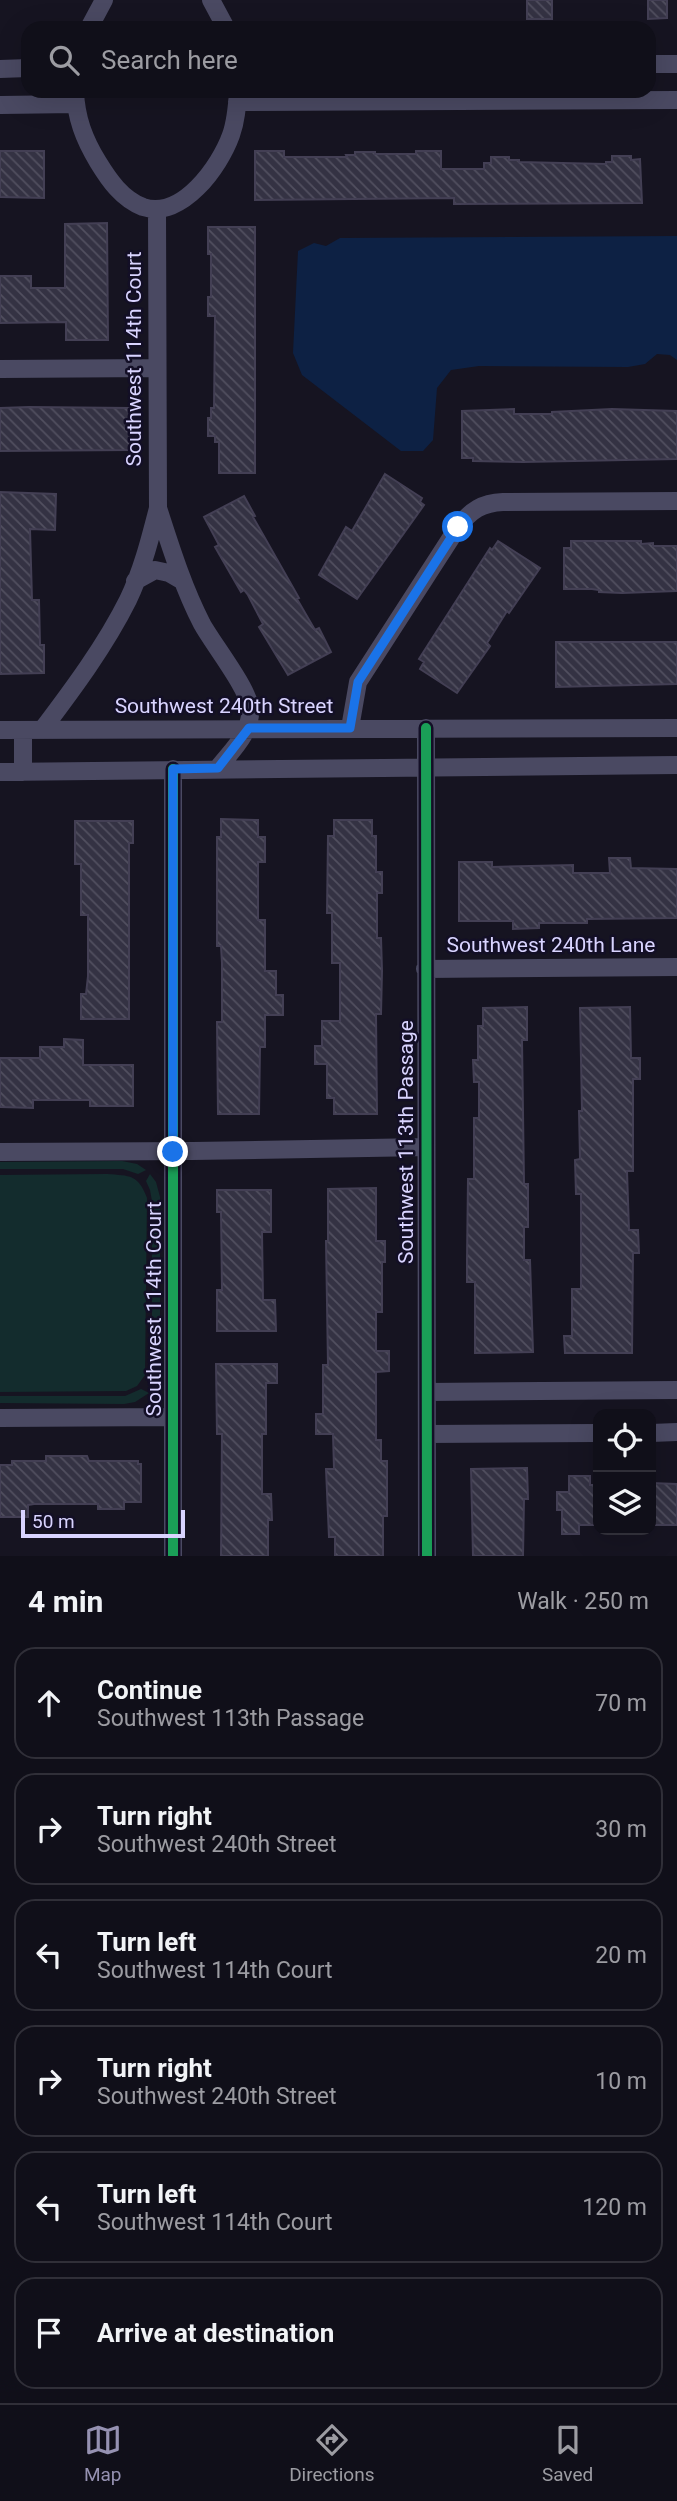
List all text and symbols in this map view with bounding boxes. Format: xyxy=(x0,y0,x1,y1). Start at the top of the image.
search box xyxy=(21,21,656,98)
icon: search xyxy=(45,41,83,79)
text: Search here xyxy=(101,45,238,75)
street label: Southwest 114th Court xyxy=(122,251,146,467)
route start xyxy=(442,511,473,542)
street label: Southwest 240th Street xyxy=(115,694,334,718)
street label: Southwest 240th Lane xyxy=(447,933,655,957)
street label: Southwest 113th Passage xyxy=(394,1020,418,1264)
route end xyxy=(157,1136,188,1167)
street label: Southwest 114th Court xyxy=(142,1201,166,1417)
map controls xyxy=(593,1409,656,1535)
button: locate xyxy=(593,1409,656,1472)
button: layers xyxy=(593,1472,656,1535)
scale bar xyxy=(21,1507,186,1539)
text: 50 m xyxy=(32,1510,75,1533)
text: 4 min xyxy=(28,1584,103,1619)
text: Walk · 250 m xyxy=(517,1588,649,1615)
text: Continue xyxy=(97,1675,202,1705)
icon: ahead xyxy=(30,1684,68,1722)
text: 70 m xyxy=(595,1690,647,1717)
text: Southwest 113th Passage xyxy=(97,1705,364,1732)
text: Turn right xyxy=(97,1801,212,1831)
icon: right xyxy=(30,1810,68,1848)
text: 30 m xyxy=(595,1816,647,1843)
text: Southwest 240th Street xyxy=(97,1831,337,1858)
text: Turn left xyxy=(97,1927,196,1957)
icon: left xyxy=(30,1936,68,1974)
text: 20 m xyxy=(595,1942,647,1969)
text: Southwest 114th Court xyxy=(97,1957,333,1984)
text: Turn right xyxy=(97,2053,212,2083)
icon: right xyxy=(30,2062,68,2100)
text: 10 m xyxy=(595,2068,647,2095)
text: Southwest 240th Street xyxy=(97,2083,337,2110)
text: Turn left xyxy=(97,2179,196,2209)
icon: left xyxy=(30,2188,68,2226)
text: 120 m xyxy=(582,2194,647,2221)
text: Southwest 114th Court xyxy=(97,2209,333,2236)
icon: arrive xyxy=(30,2314,68,2352)
text: Arrive at destination xyxy=(97,2318,334,2348)
tab: Map xyxy=(84,2421,122,2486)
tab: Directions xyxy=(289,2421,374,2486)
tab: Saved xyxy=(542,2421,593,2486)

